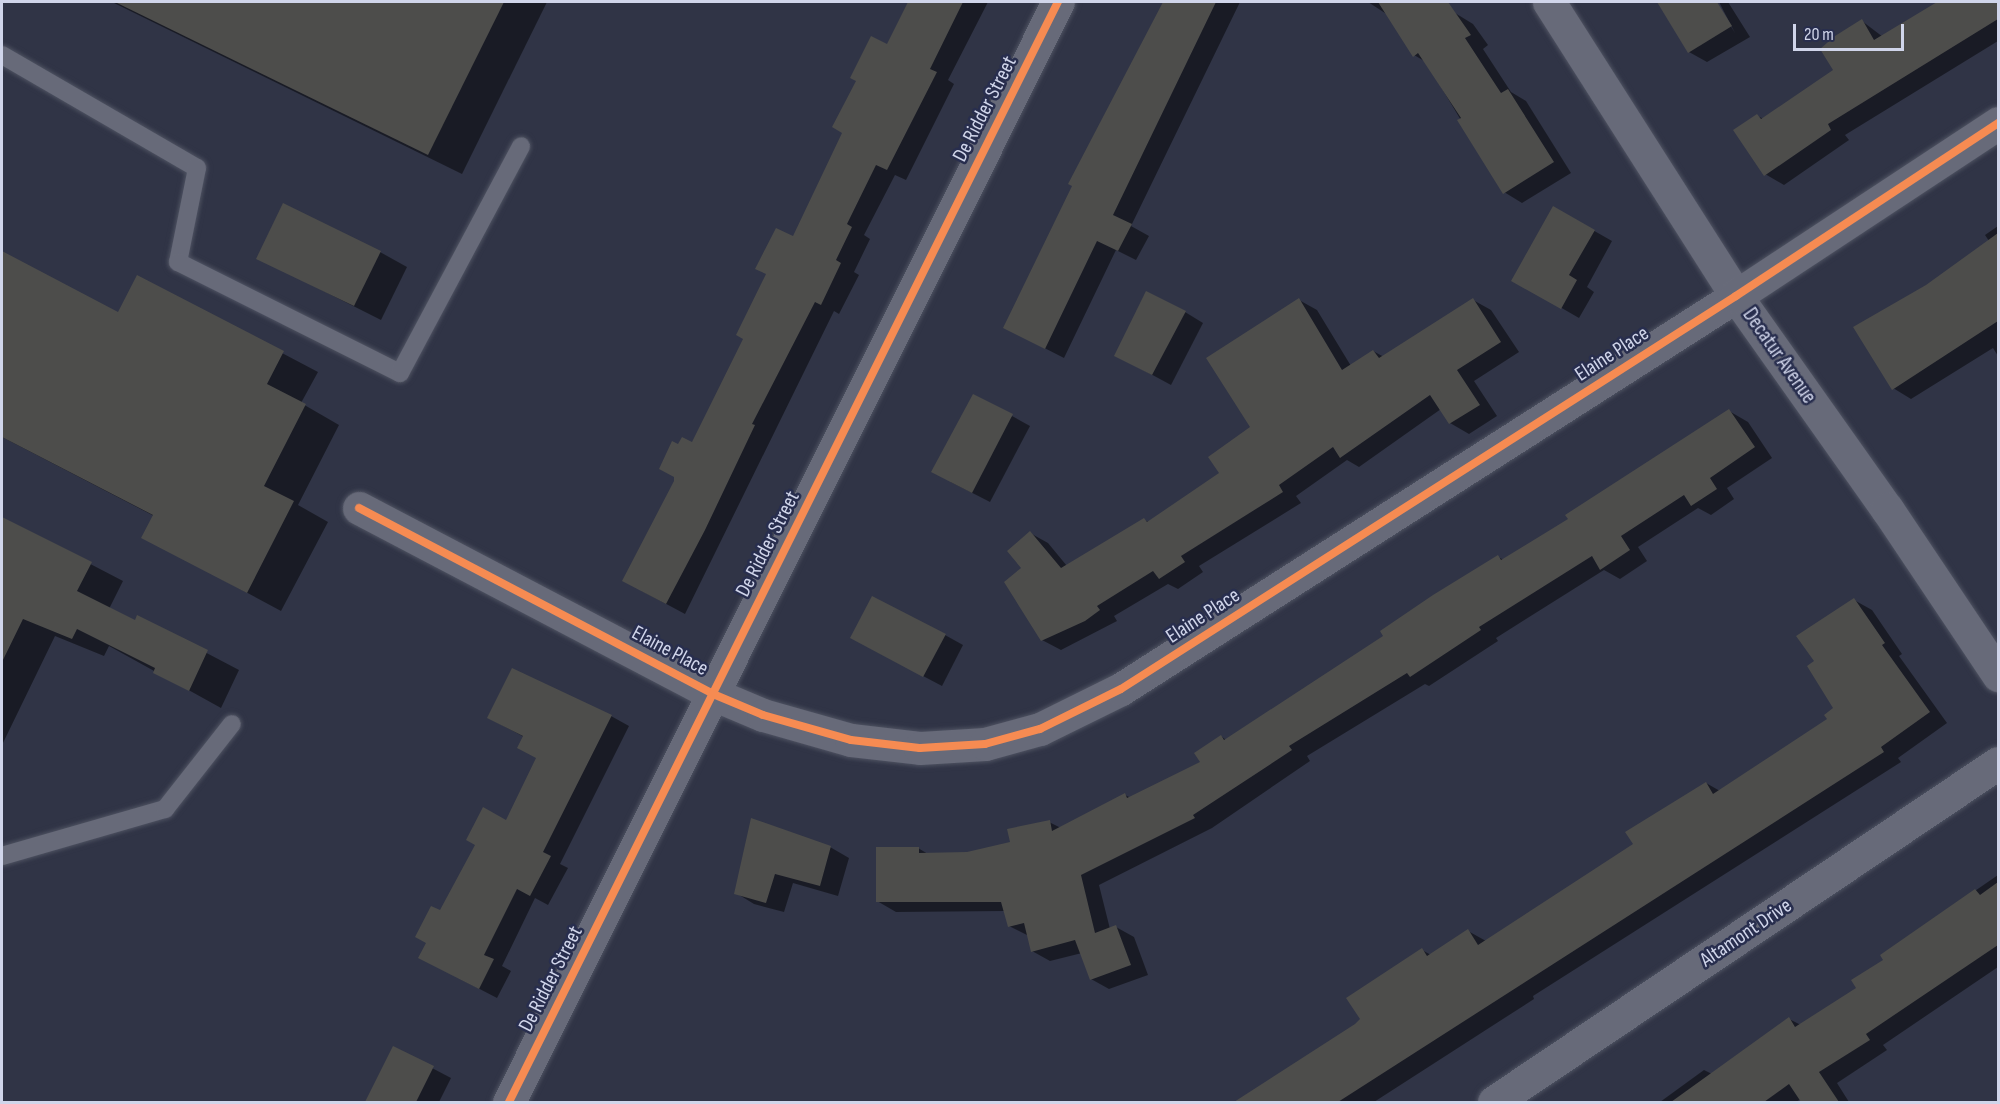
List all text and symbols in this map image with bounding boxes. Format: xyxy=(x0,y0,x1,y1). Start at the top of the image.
scale bar xyxy=(1796,12,1907,50)
text: 20 m xyxy=(1804,24,1834,45)
street label: De Ridder Street xyxy=(948,52,1022,166)
street label: Decatur Avenue xyxy=(1737,303,1821,409)
street label: Elaine Place xyxy=(1570,321,1654,387)
street label: De Ridder Street xyxy=(731,487,805,601)
street label: Elaine Place xyxy=(1161,583,1245,649)
street label: Elaine Place xyxy=(627,620,713,682)
street label: Altamont Drive xyxy=(1695,893,1797,973)
street label: De Ridder Street xyxy=(514,922,588,1036)

